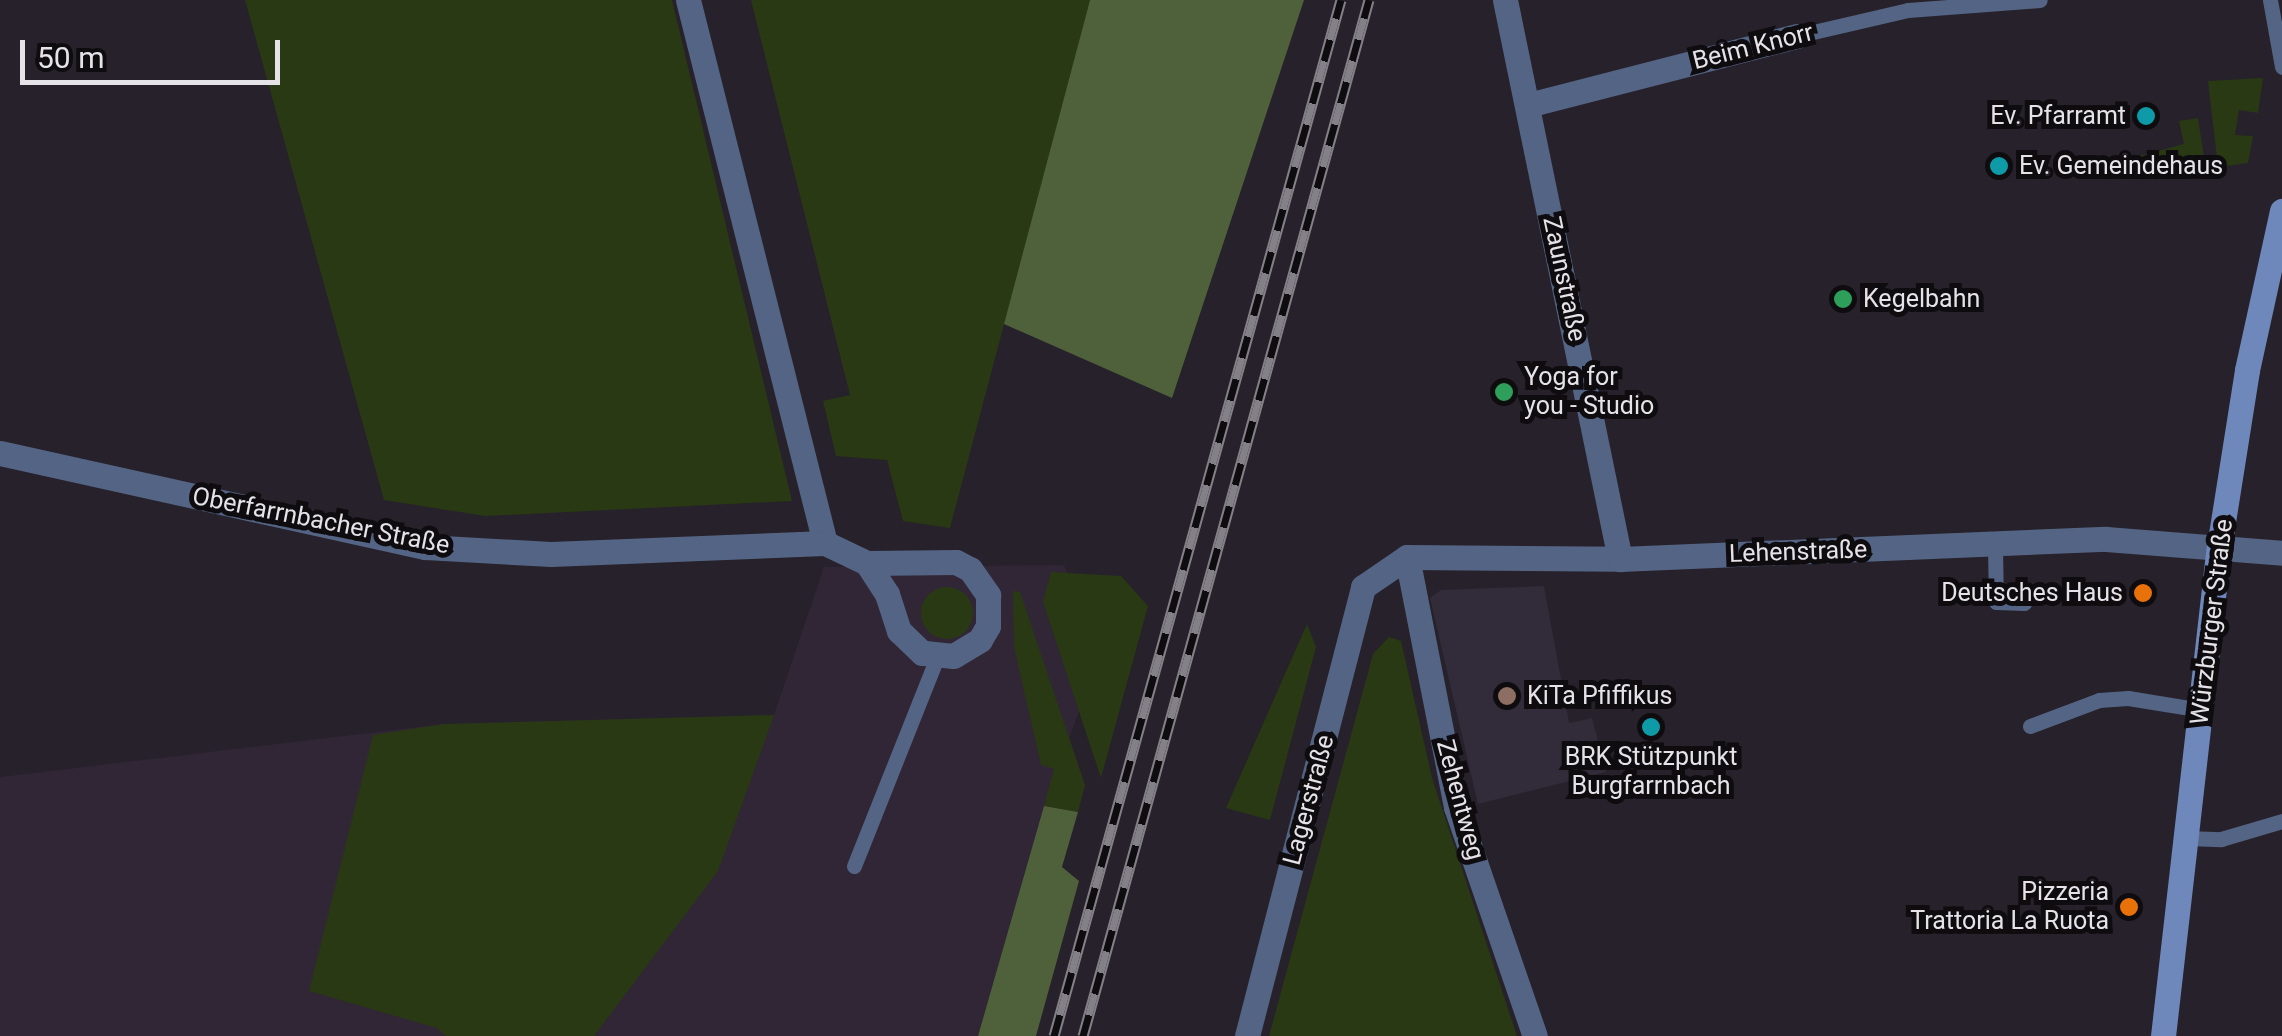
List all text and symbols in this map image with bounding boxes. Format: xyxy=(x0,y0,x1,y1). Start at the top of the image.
street label: Beim Knorr xyxy=(1689,18,1817,76)
scale bar xyxy=(25,20,285,82)
text: 50 m xyxy=(37,40,104,75)
place label: Ev. Pfarramt xyxy=(1990,101,2126,131)
marker: Ev. Pfarramt xyxy=(2135,105,2157,127)
place label: Ev. Gemeindehaus xyxy=(2019,151,2223,181)
marker: Ev. Gemeindehaus xyxy=(1988,155,2010,177)
street label: Zaunstraße xyxy=(1536,214,1592,344)
place label: Kegelbahn xyxy=(1863,284,1980,314)
marker: Kegelbahn xyxy=(1832,288,1854,310)
place label: Yoga for you - Studio xyxy=(1524,363,1654,422)
marker: Yoga for you - Studio xyxy=(1493,381,1515,403)
street label: Oberfarrnbacher Straße xyxy=(190,481,452,561)
street label: Würzburger Straße xyxy=(2184,517,2240,727)
street label: Lehenstraße xyxy=(1728,535,1868,569)
place label: Deutsches Haus xyxy=(1941,578,2123,608)
marker: Deutsches Haus xyxy=(2132,582,2154,604)
place label: KiTa Pfiffikus xyxy=(1527,681,1672,711)
marker: KiTa Pfiffikus xyxy=(1496,685,1518,707)
marker: BRK Stützpunkt Burgfarrnbach xyxy=(1640,716,1662,738)
street label: Lagerstraße xyxy=(1277,732,1341,868)
street label: Zehentweg xyxy=(1430,737,1490,863)
place label: BRK Stützpunkt Burgfarrnbach xyxy=(1565,743,1737,802)
place label: Pizzeria Trattoria La Ruota xyxy=(1910,878,2109,937)
marker: Pizzeria Trattoria La Ruota xyxy=(2118,896,2140,918)

